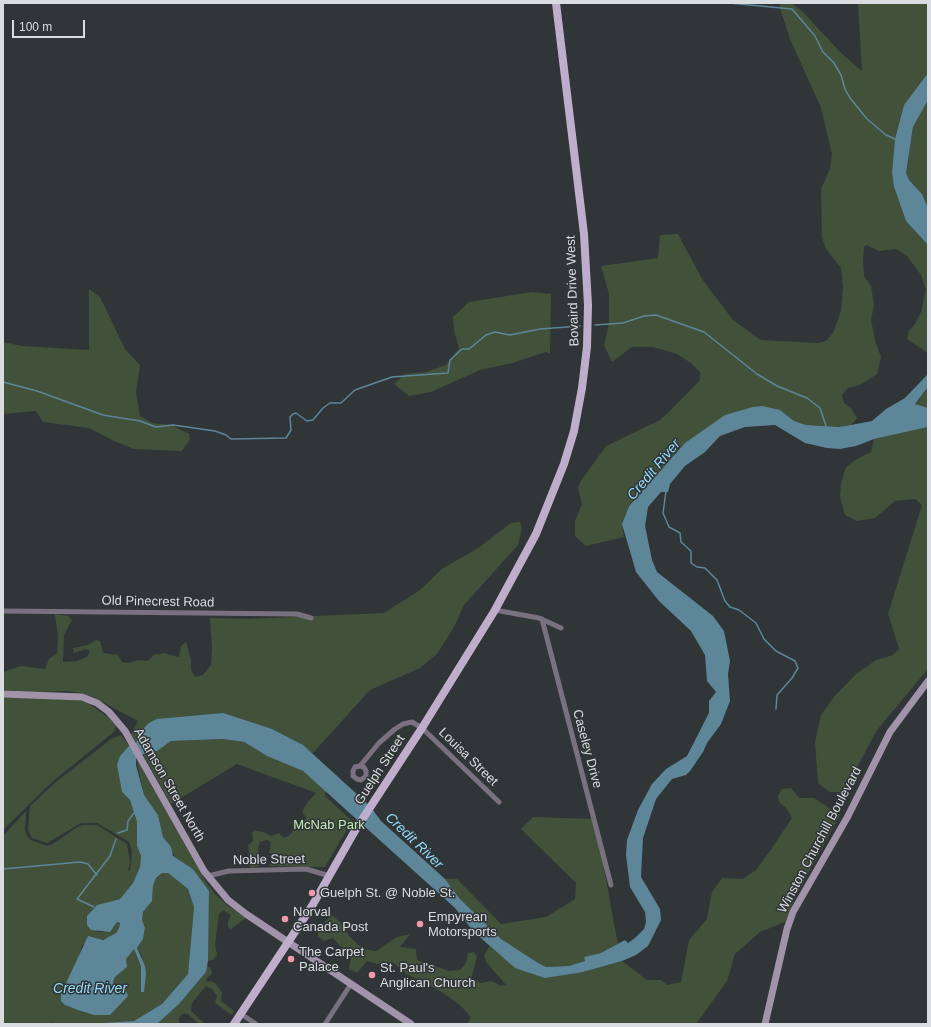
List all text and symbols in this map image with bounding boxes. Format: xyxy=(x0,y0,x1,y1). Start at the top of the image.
scale bar xyxy=(14,12,87,38)
text: 100 m xyxy=(19,20,52,34)
street label: Bovaird Drive West xyxy=(563,235,583,347)
water label: Credit River xyxy=(624,436,684,504)
street label: Old Pinecrest Road xyxy=(102,593,214,611)
street label: Caseley Drive xyxy=(569,708,605,790)
street label: Adamson Street North xyxy=(130,725,208,845)
street label: Louisa Street xyxy=(435,725,501,789)
street label: Guelph Street xyxy=(352,732,408,808)
street label: Winston Churchill Boulevard xyxy=(775,764,865,916)
water label: Credit River xyxy=(382,809,446,873)
park label: McNab Park xyxy=(293,817,365,833)
street label: Noble Street xyxy=(233,852,305,868)
place label: Guelph St. @ Noble St. xyxy=(320,885,455,901)
marker: Guelph St. @ Noble St. xyxy=(307,888,317,898)
place label: Norval Canada Post xyxy=(293,904,368,935)
place label: Empyrean Motorsports xyxy=(428,909,497,940)
marker: Norval Canada Post xyxy=(280,914,290,924)
marker: Empyrean Motorsports xyxy=(415,919,425,929)
place label: The Carpet Palace xyxy=(299,944,364,975)
marker: The Carpet Palace xyxy=(286,954,296,964)
place label: St. Paul's Anglican Church xyxy=(380,960,475,991)
marker: St. Paul's Anglican Church xyxy=(367,970,377,980)
water label: Credit River xyxy=(53,981,127,997)

